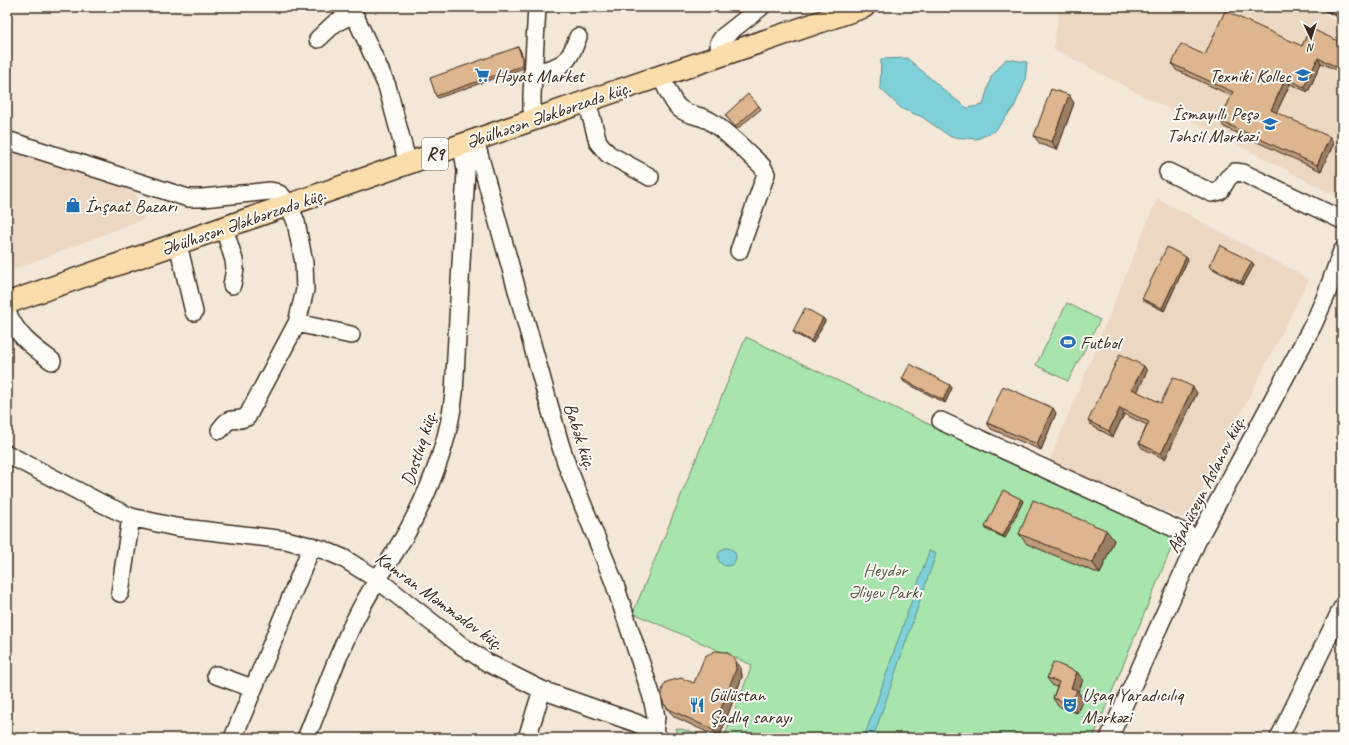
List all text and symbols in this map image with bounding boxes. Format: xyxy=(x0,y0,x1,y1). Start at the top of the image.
north arrow xyxy=(1291,18,1331,58)
text: N xyxy=(1306,41,1316,55)
place label: Həyat Market xyxy=(494,64,586,88)
place label: Texniki Kollec xyxy=(1209,64,1292,88)
supermarket icon: Həyat Market xyxy=(473,66,491,84)
school or university icon: Texniki Kollec xyxy=(1294,66,1312,84)
street label: Əbülhəsən Ələkbərzadə küç. xyxy=(463,75,634,154)
place label: İsmayıllı Peşə Təhsil Mərkəzi xyxy=(1167,102,1260,148)
school or university icon: İsmayıllı Peşə Təhsil Mərkəzi xyxy=(1261,115,1279,133)
road number: R9 xyxy=(422,138,448,170)
street label: Əbülhəsən Ələkbərzadə küç. xyxy=(158,182,329,261)
place label: İnşaat Bazarı xyxy=(85,194,178,218)
shop icon: İnşaat Bazarı xyxy=(64,196,82,214)
place label: Futbol xyxy=(1080,331,1124,355)
sports icon: Futbol xyxy=(1059,333,1077,351)
street label: Babək küç. xyxy=(558,400,602,473)
street label: Dostluq küç. xyxy=(396,408,442,489)
street label: Ağahüseyn Aslanov küç. xyxy=(1161,412,1251,557)
street label: Kamran Məmmədov küç. xyxy=(370,546,509,656)
park label: Heydər Əliyev Parkı xyxy=(849,558,923,604)
place label: Gülüstan Şadlıq sarayı xyxy=(709,683,793,729)
place label: Uşaq Yaradıcılıq Mərkəzi xyxy=(1082,683,1185,729)
restaurant icon: Gülüstan Şadlıq sarayı xyxy=(688,696,706,714)
theatre icon: Uşaq Yaradıcılıq Mərkəzi xyxy=(1061,696,1079,714)

